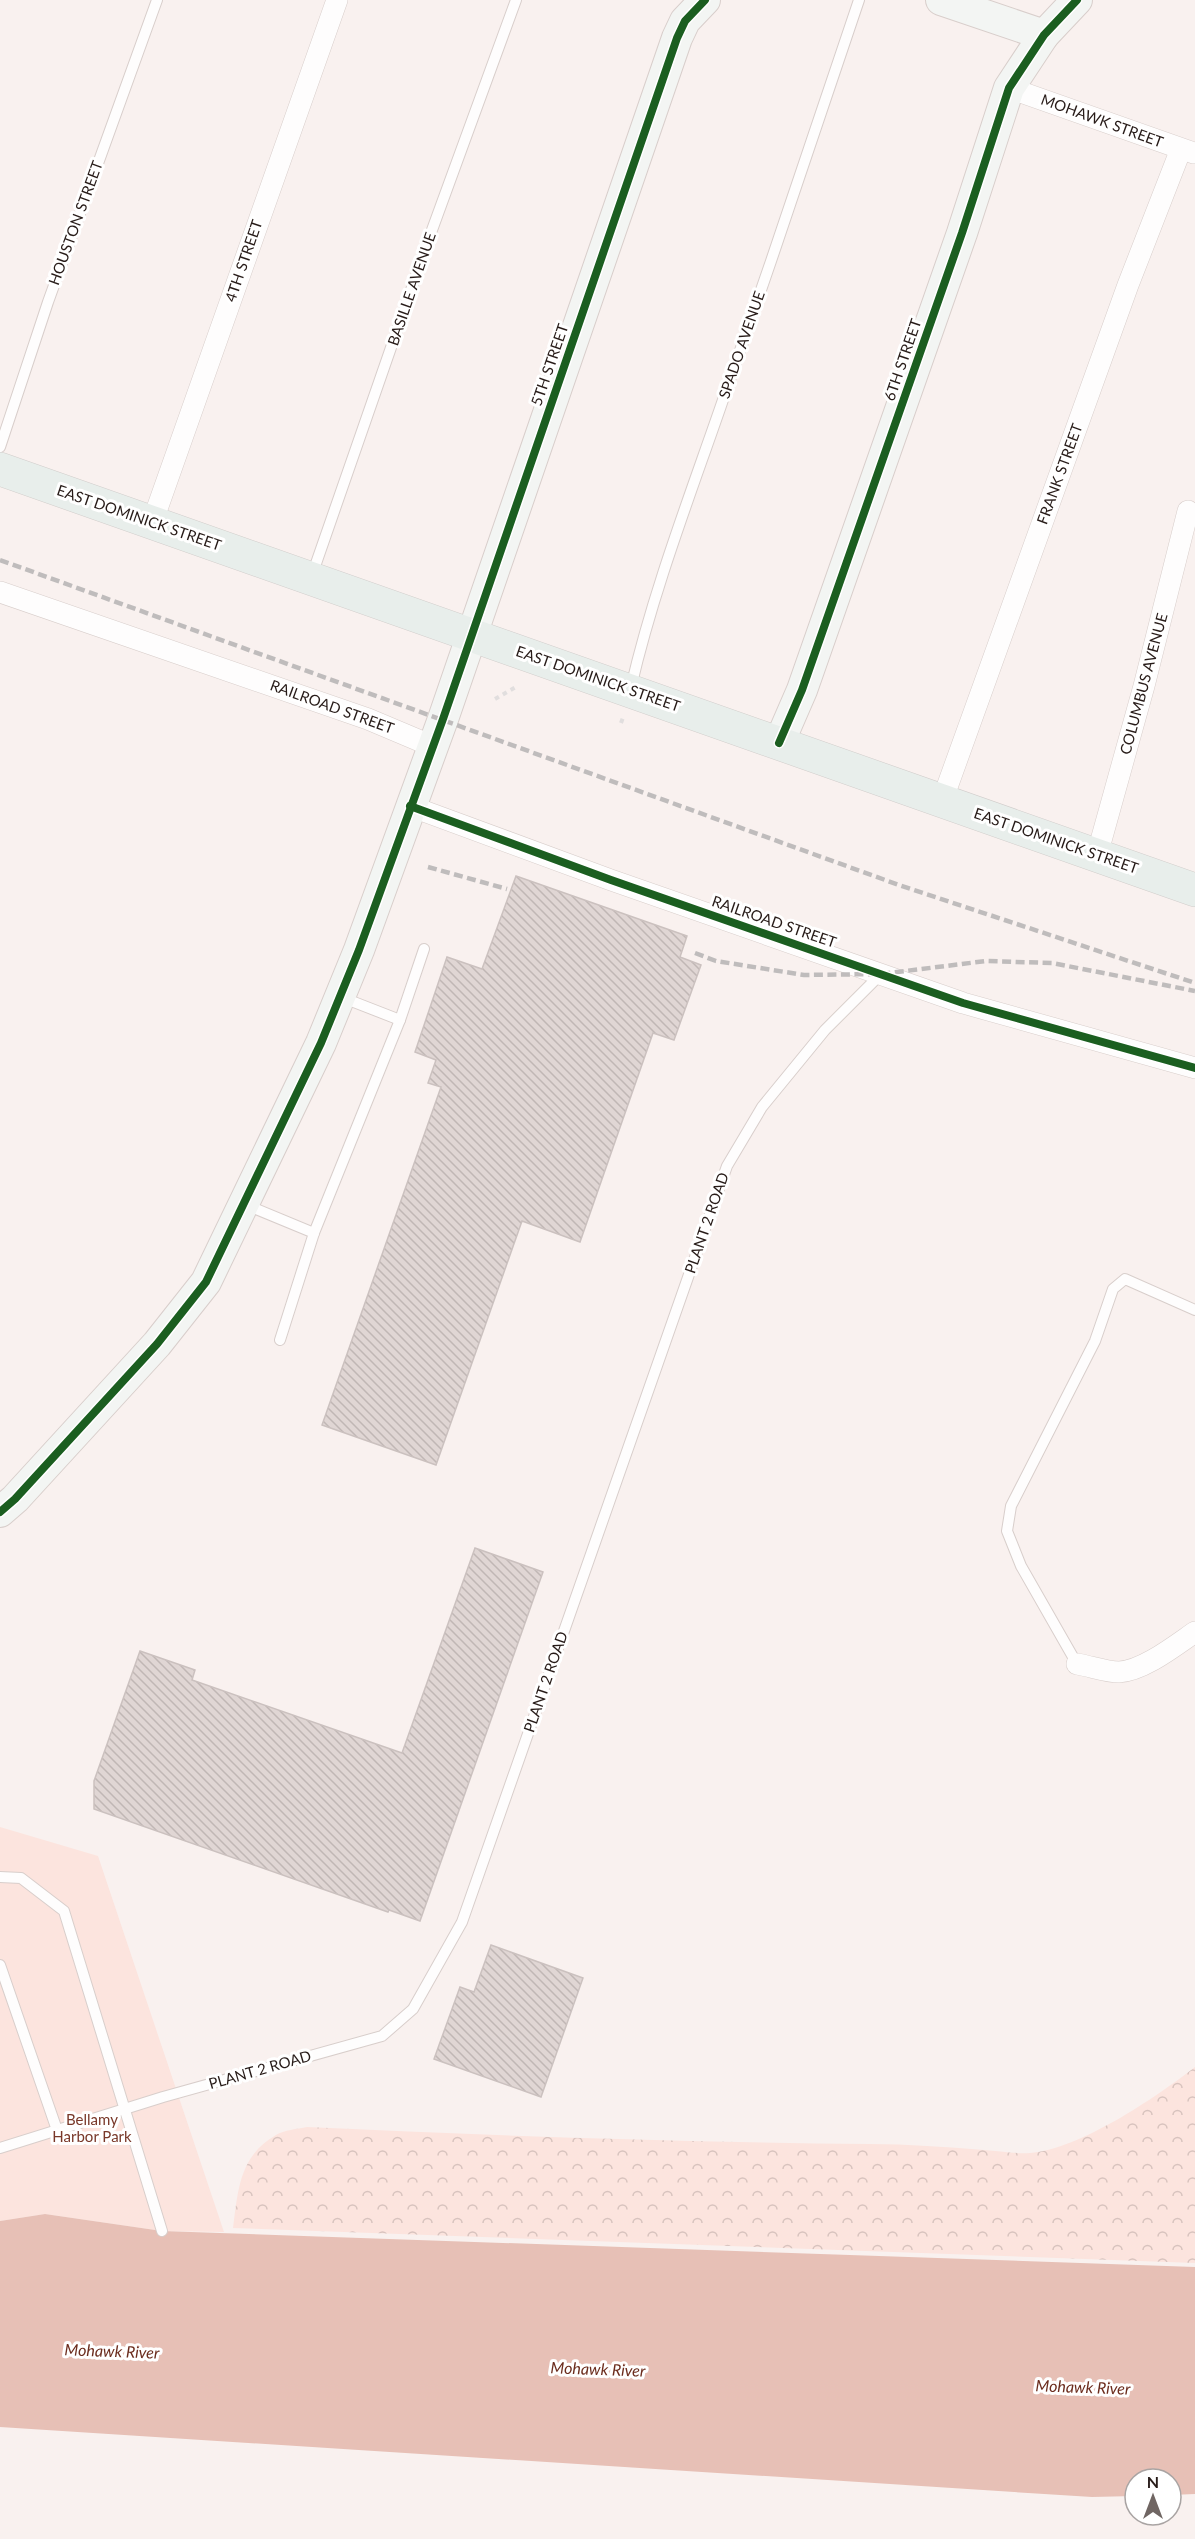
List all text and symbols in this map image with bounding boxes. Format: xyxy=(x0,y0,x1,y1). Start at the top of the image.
street label: MOHAWK STREET xyxy=(1039,90,1166,151)
street label: HOUSTON STREET xyxy=(44,158,106,287)
street label: 4TH STREET xyxy=(221,217,266,304)
street label: BASILLE AVENUE xyxy=(383,230,439,348)
street label: SPADO AVENUE xyxy=(714,288,768,401)
street label: 6TH STREET xyxy=(880,316,925,403)
street label: 5TH STREET xyxy=(527,321,572,408)
street label: FRANK STREET xyxy=(1033,421,1086,526)
street label: EAST DOMINICK STREET xyxy=(55,480,224,554)
street label: COLUMBUS AVENUE xyxy=(1115,611,1171,756)
street label: EAST DOMINICK STREET xyxy=(514,641,683,715)
street label: RAILROAD STREET xyxy=(268,675,397,737)
street label: EAST DOMINICK STREET xyxy=(972,803,1141,877)
street label: RAILROAD STREET xyxy=(710,891,839,951)
street label: PLANT 2 ROAD xyxy=(680,1170,732,1276)
street label: PLANT 2 ROAD xyxy=(519,1629,571,1735)
street label: PLANT 2 ROAD xyxy=(206,2046,313,2092)
park label: Bellamy Harbor Park xyxy=(52,2110,132,2145)
water label: Mohawk River xyxy=(64,2339,160,2362)
water label: Mohawk River xyxy=(550,2357,646,2380)
water label: Mohawk River xyxy=(1035,2375,1131,2398)
north arrow xyxy=(1123,2467,1183,2527)
text: N xyxy=(1147,2472,1159,2491)

